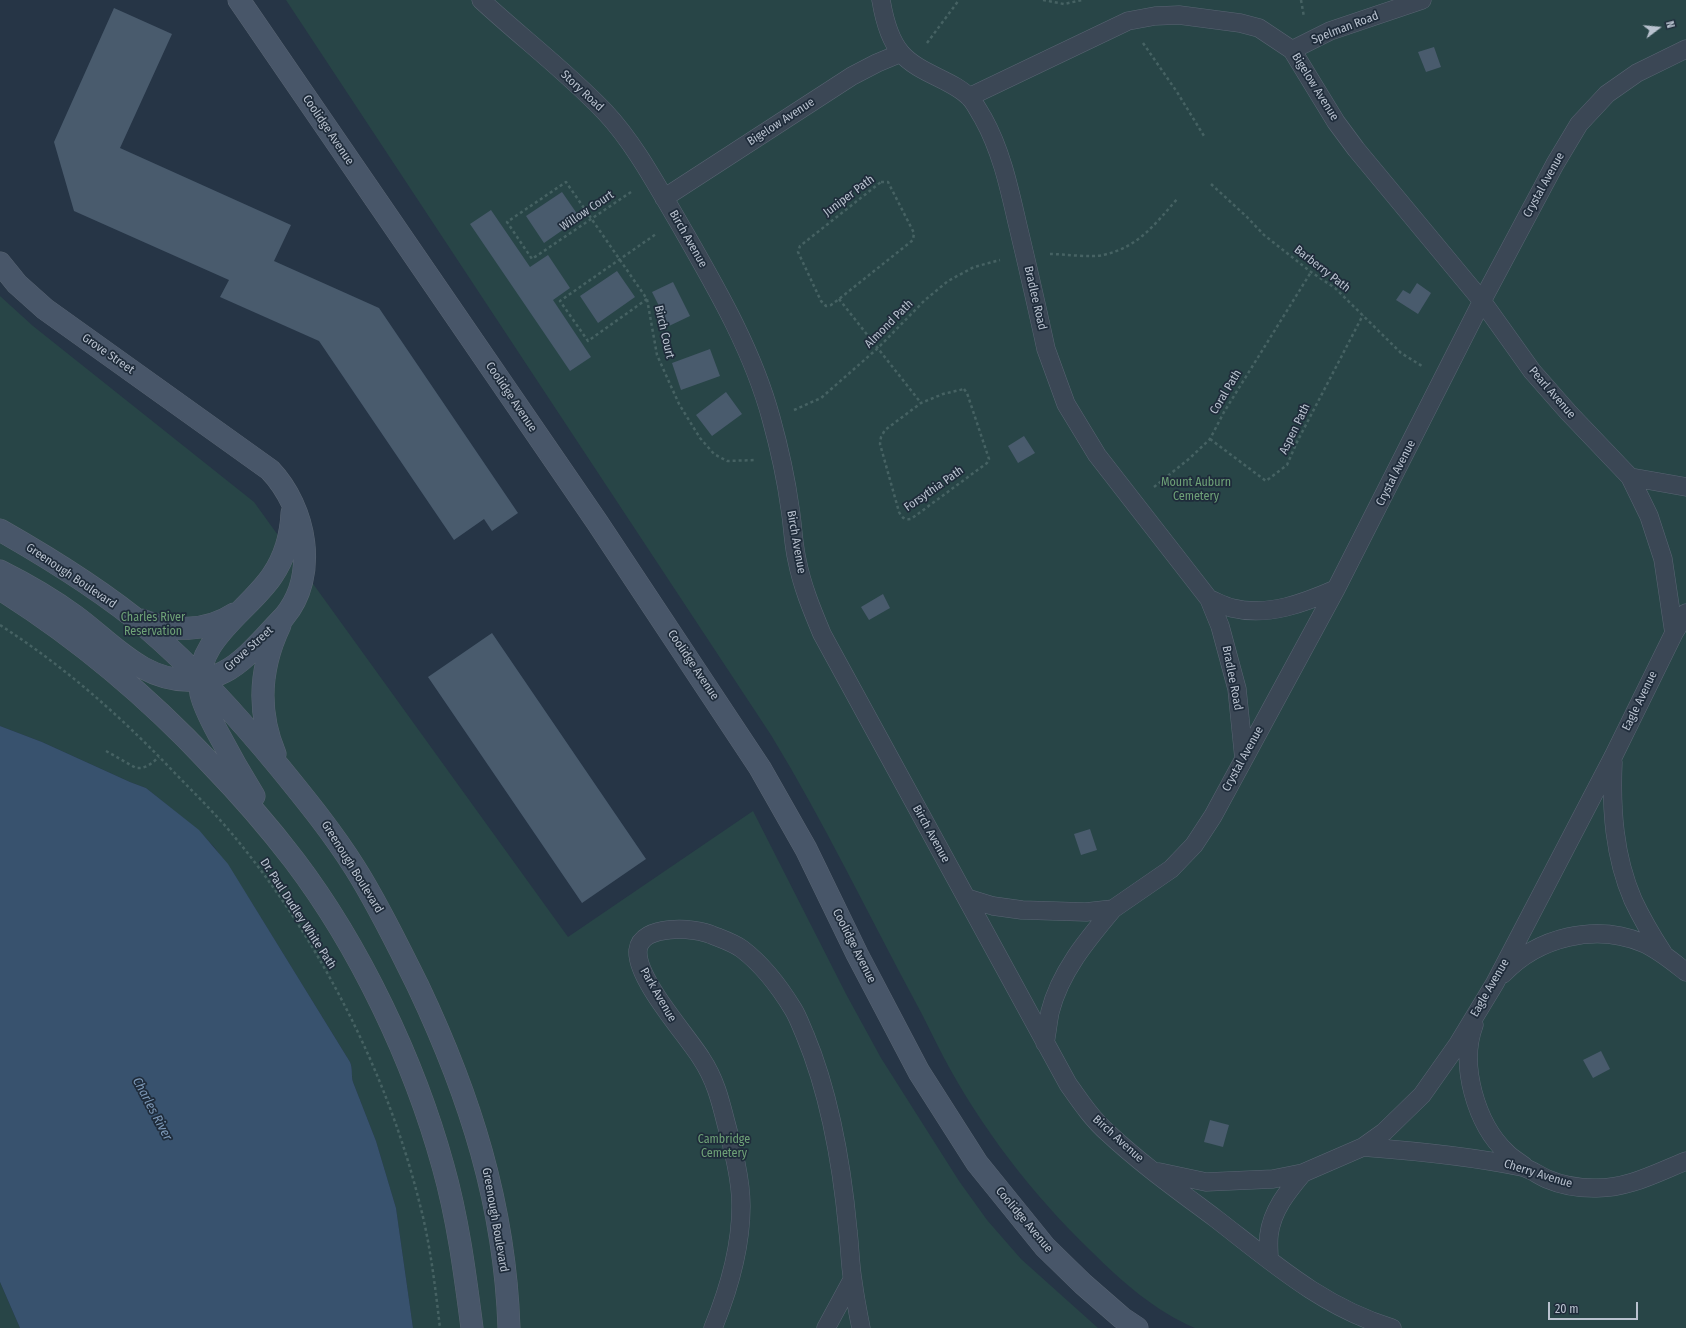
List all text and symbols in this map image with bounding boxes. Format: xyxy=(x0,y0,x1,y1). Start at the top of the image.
north arrow xyxy=(1638,8,1678,48)
street label: Spelman Road xyxy=(1309,9,1381,47)
text: N xyxy=(1663,20,1677,30)
street label: Bigelow Avenue xyxy=(1288,50,1342,124)
street label: Story Road xyxy=(558,68,606,114)
street label: Coolidge Avenue xyxy=(299,92,357,168)
street label: Bigelow Avenue xyxy=(745,95,817,149)
street label: Crystal Avenue xyxy=(1520,150,1568,220)
street label: Juniper Path xyxy=(821,172,877,220)
street label: Willow Court xyxy=(557,188,617,234)
street label: Birch Avenue xyxy=(666,208,710,270)
street label: Barberry Path xyxy=(1291,243,1353,295)
street label: Bradlee Road xyxy=(1021,265,1049,331)
street label: Almond Path xyxy=(862,297,916,351)
street label: Birch Court xyxy=(651,304,677,360)
street label: Grove Street xyxy=(79,331,137,377)
street label: Coolidge Avenue xyxy=(482,359,540,435)
street label: Pearl Avenue xyxy=(1526,364,1578,422)
street label: Coral Path xyxy=(1207,367,1245,417)
street label: Aspen Path xyxy=(1277,401,1313,457)
street label: Crystal Avenue xyxy=(1373,438,1419,508)
street label: Forsythia Path xyxy=(902,463,966,515)
park label: Mount Auburn Cemetery xyxy=(1161,476,1231,504)
street label: Birch Avenue xyxy=(783,509,809,575)
street label: Greenough Boulevard xyxy=(23,540,119,612)
park label: Charles River Reservation xyxy=(121,611,185,639)
street label: Grove Street xyxy=(222,623,276,675)
street label: Coolidge Avenue xyxy=(664,627,722,703)
street label: Bradlee Road xyxy=(1219,645,1245,711)
street label: Eagle Avenue xyxy=(1619,669,1661,733)
street label: Crystal Avenue xyxy=(1219,724,1267,794)
street label: Birch Avenue xyxy=(909,803,953,865)
street label: Greenough Boulevard xyxy=(318,818,386,916)
street label: Dr. Paul Dudley White Path xyxy=(257,856,339,972)
street label: Coolidge Avenue xyxy=(829,906,879,986)
street label: Eagle Avenue xyxy=(1468,956,1512,1020)
street label: Park Avenue xyxy=(637,965,679,1025)
water label: Charles River xyxy=(129,1075,175,1143)
street label: Birch Avenue xyxy=(1089,1112,1147,1166)
park label: Cambridge Cemetery xyxy=(698,1133,750,1161)
street label: Cherry Avenue xyxy=(1502,1157,1574,1191)
street label: Greenough Boulevard xyxy=(479,1167,511,1273)
street label: Coolidge Avenue xyxy=(992,1184,1056,1256)
scale bar xyxy=(1550,1294,1640,1320)
text: 20 m xyxy=(1555,1302,1579,1316)

